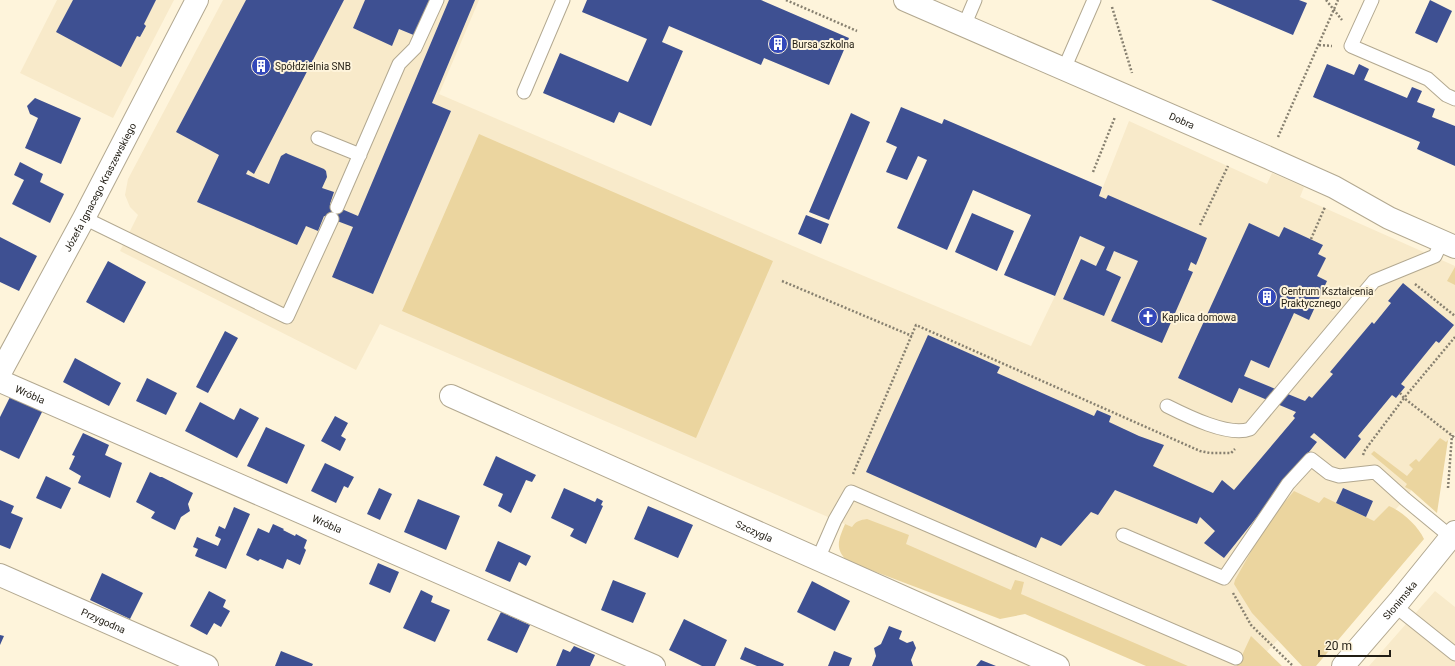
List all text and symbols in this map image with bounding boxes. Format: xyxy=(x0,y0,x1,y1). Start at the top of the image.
building icon: Bursa szkolna xyxy=(767,33,789,55)
place label: Bursa szkolna xyxy=(792,39,855,50)
building icon: Spółdzielnia SNB xyxy=(250,55,272,77)
place label: Spółdzielnia SNB xyxy=(275,61,351,72)
street label: Dobra xyxy=(1167,110,1196,131)
street label: Józefa Ignacego Kraszewskiego xyxy=(62,121,138,253)
building icon: Centrum Kształcenia Praktycznego xyxy=(1256,286,1278,308)
place label: Centrum Kształcenia Praktycznego xyxy=(1281,286,1374,309)
church icon: Kaplica domowa xyxy=(1137,306,1159,328)
place label: Kaplica domowa xyxy=(1162,312,1236,323)
street label: Wróbla xyxy=(14,383,47,406)
street label: Wróbla xyxy=(311,513,344,535)
street label: Szczygla xyxy=(734,518,774,544)
street label: Słonimska xyxy=(1381,579,1419,622)
street label: Przygodna xyxy=(79,606,127,635)
scale bar xyxy=(1319,632,1390,658)
text: 20 m xyxy=(1325,639,1352,653)

